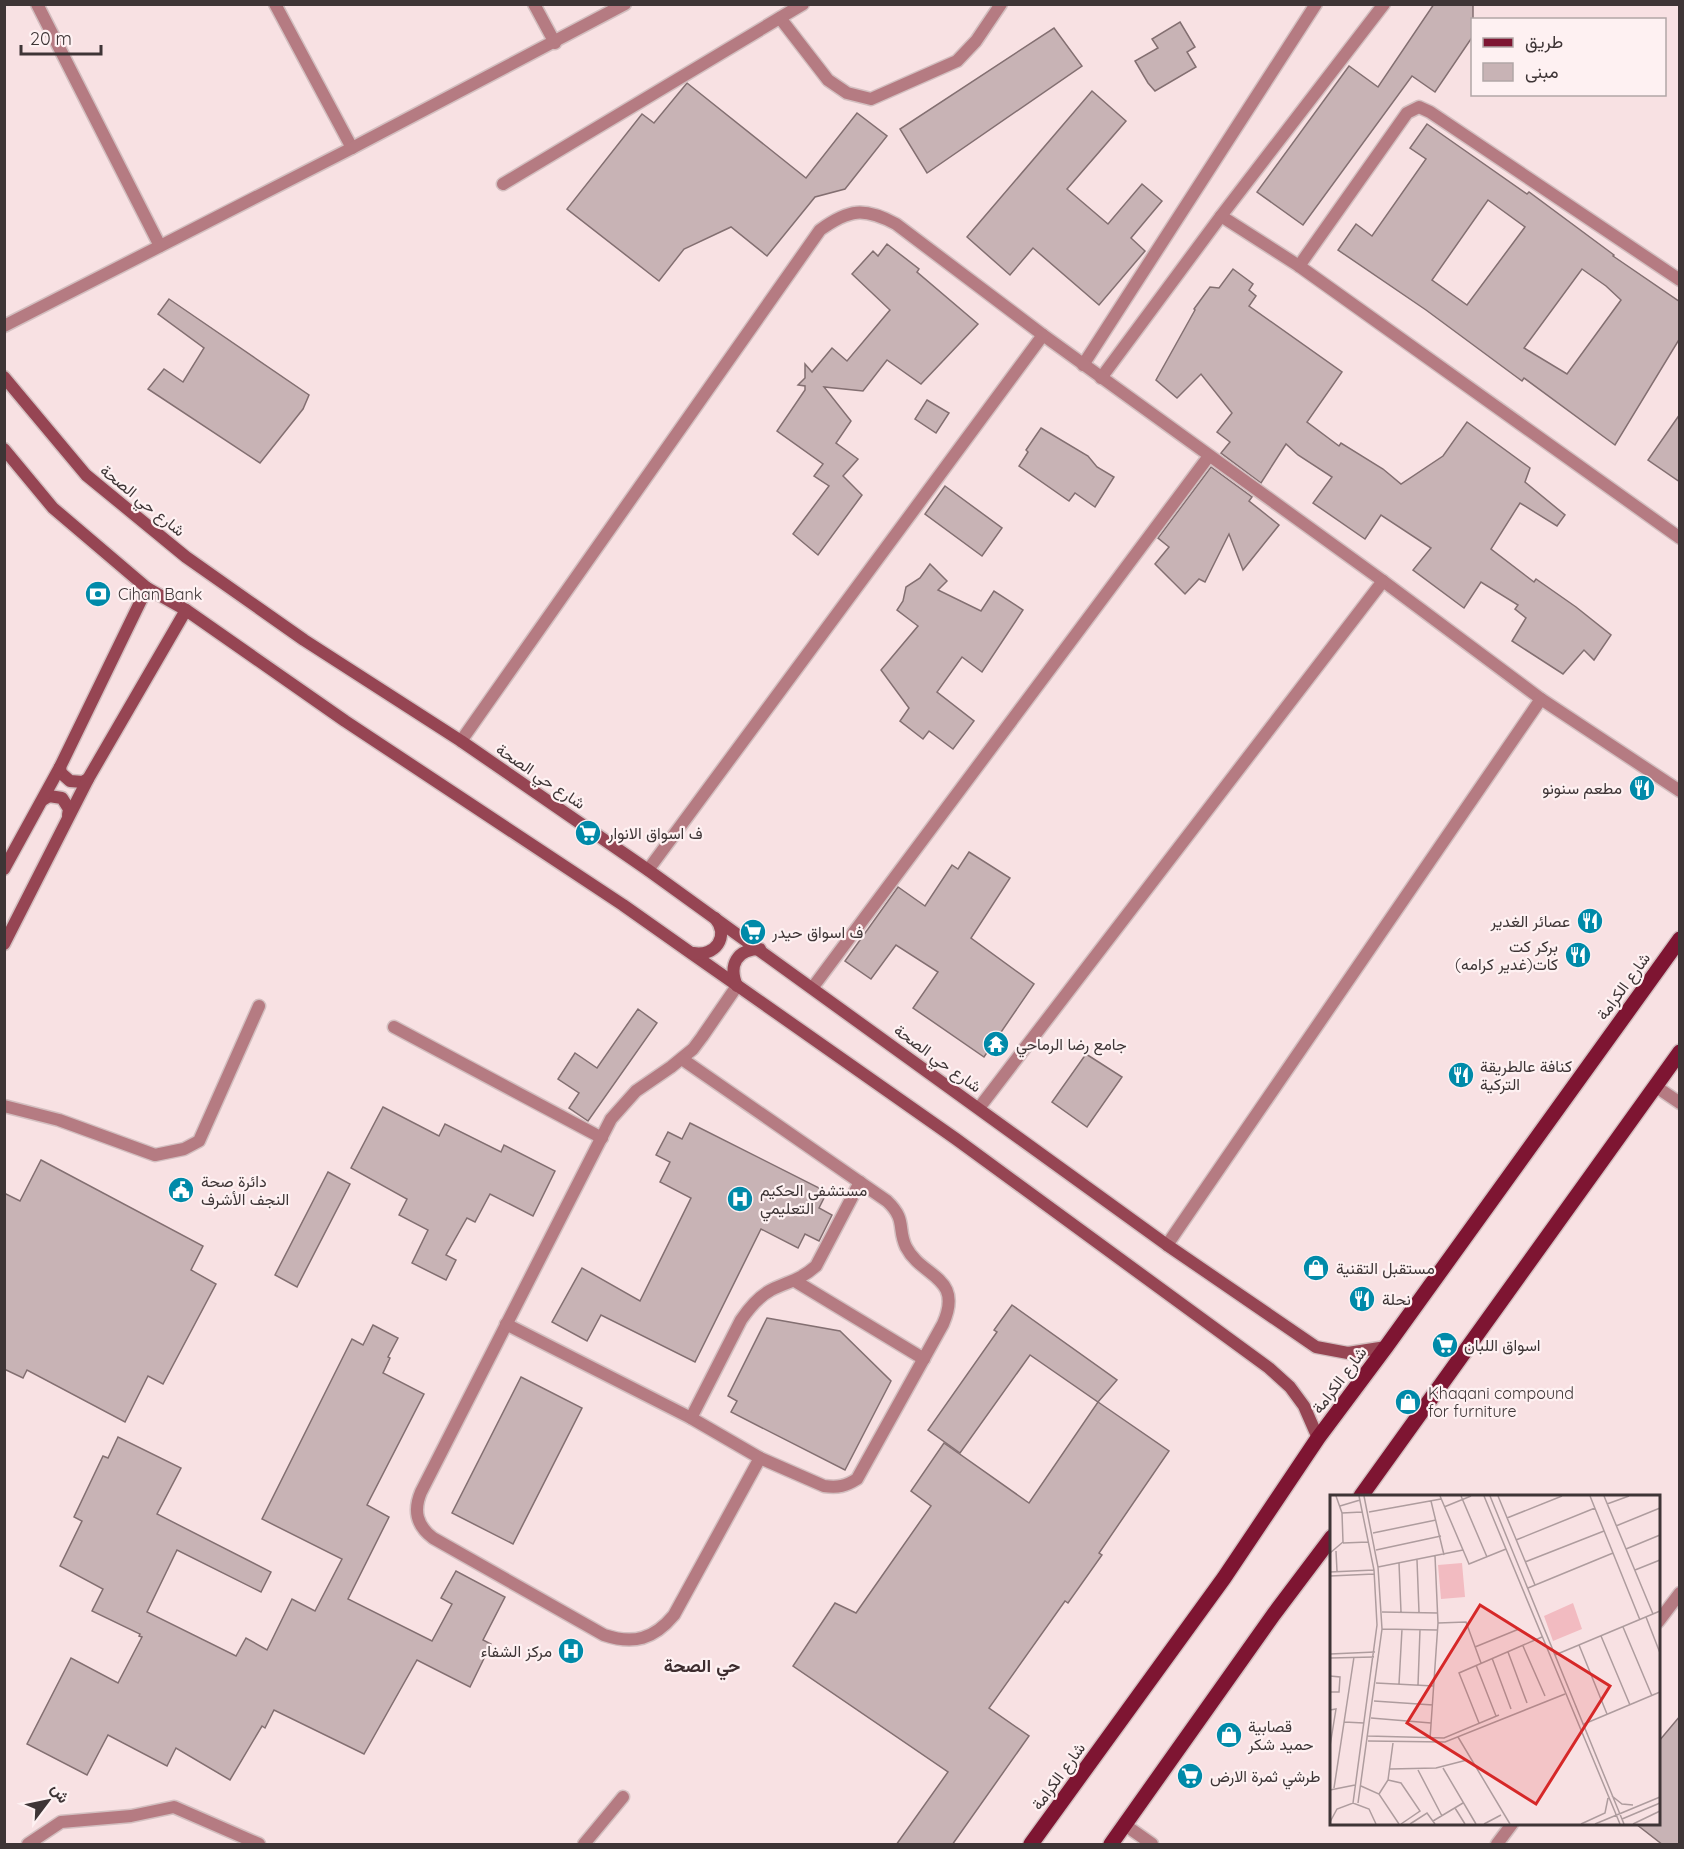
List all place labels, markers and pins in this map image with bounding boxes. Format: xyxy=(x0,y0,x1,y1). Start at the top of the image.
bank icon: Cihan Bank xyxy=(83,579,113,609)
place label: Cihan Bank xyxy=(118,584,202,604)
restaurant icon: مطعم سنونو xyxy=(1627,773,1657,803)
place label: مطعم سنونو xyxy=(1542,778,1622,799)
supermarket icon: ف اسواق الانوار xyxy=(573,818,603,848)
place label: ف اسواق الانوار xyxy=(607,823,703,844)
restaurant icon: عصائر الغدير xyxy=(1575,906,1605,936)
place label: عصائر الغدير xyxy=(1490,911,1570,932)
supermarket icon: ف اسواق حيدر xyxy=(738,917,768,947)
place label: ف اسواق حيدر xyxy=(771,922,863,943)
place label: بركر كت كات(غدير كرامه) xyxy=(1455,936,1558,975)
restaurant icon: بركر كت كات(غدير كرامه) xyxy=(1563,940,1593,970)
temple icon: جامع رضا الرماحي xyxy=(981,1029,1011,1059)
place label: جامع رضا الرماحي xyxy=(1016,1034,1127,1058)
place label: كنافة عالطريقة التركية xyxy=(1480,1056,1572,1095)
restaurant icon: كنافة عالطريقة التركية xyxy=(1446,1060,1476,1090)
place label: دائرة صحة النجف الأشرف xyxy=(201,1171,289,1210)
public building icon: دائرة صحة النجف الأشرف xyxy=(166,1175,196,1205)
place label: مستشفى الحكيم التعليمي xyxy=(760,1180,867,1222)
hospital icon: مستشفى الحكيم التعليمي xyxy=(725,1184,755,1214)
shop icon: مستقبل التقنية xyxy=(1301,1253,1331,1283)
place label: مستقبل التقنية xyxy=(1336,1258,1435,1279)
restaurant icon: نحلة xyxy=(1347,1284,1377,1314)
place label: نحلة xyxy=(1382,1289,1411,1309)
supermarket icon: اسواق اللبان xyxy=(1430,1330,1460,1360)
place label: اسواق اللبان xyxy=(1464,1335,1541,1356)
place label: Khaqani compound for furniture xyxy=(1428,1383,1574,1421)
shop icon: Khaqani compound for furniture xyxy=(1393,1387,1423,1417)
hospital icon: مركز الشفاء xyxy=(556,1636,586,1666)
place label: مركز الشفاء xyxy=(481,1641,552,1662)
place label: قصابية حميد شكر xyxy=(1247,1716,1314,1755)
shop icon: قصابية حميد شكر xyxy=(1214,1720,1244,1750)
supermarket icon: طرشي ثمرة الارض xyxy=(1175,1761,1205,1791)
place label: طرشي ثمرة الارض xyxy=(1210,1766,1321,1790)

